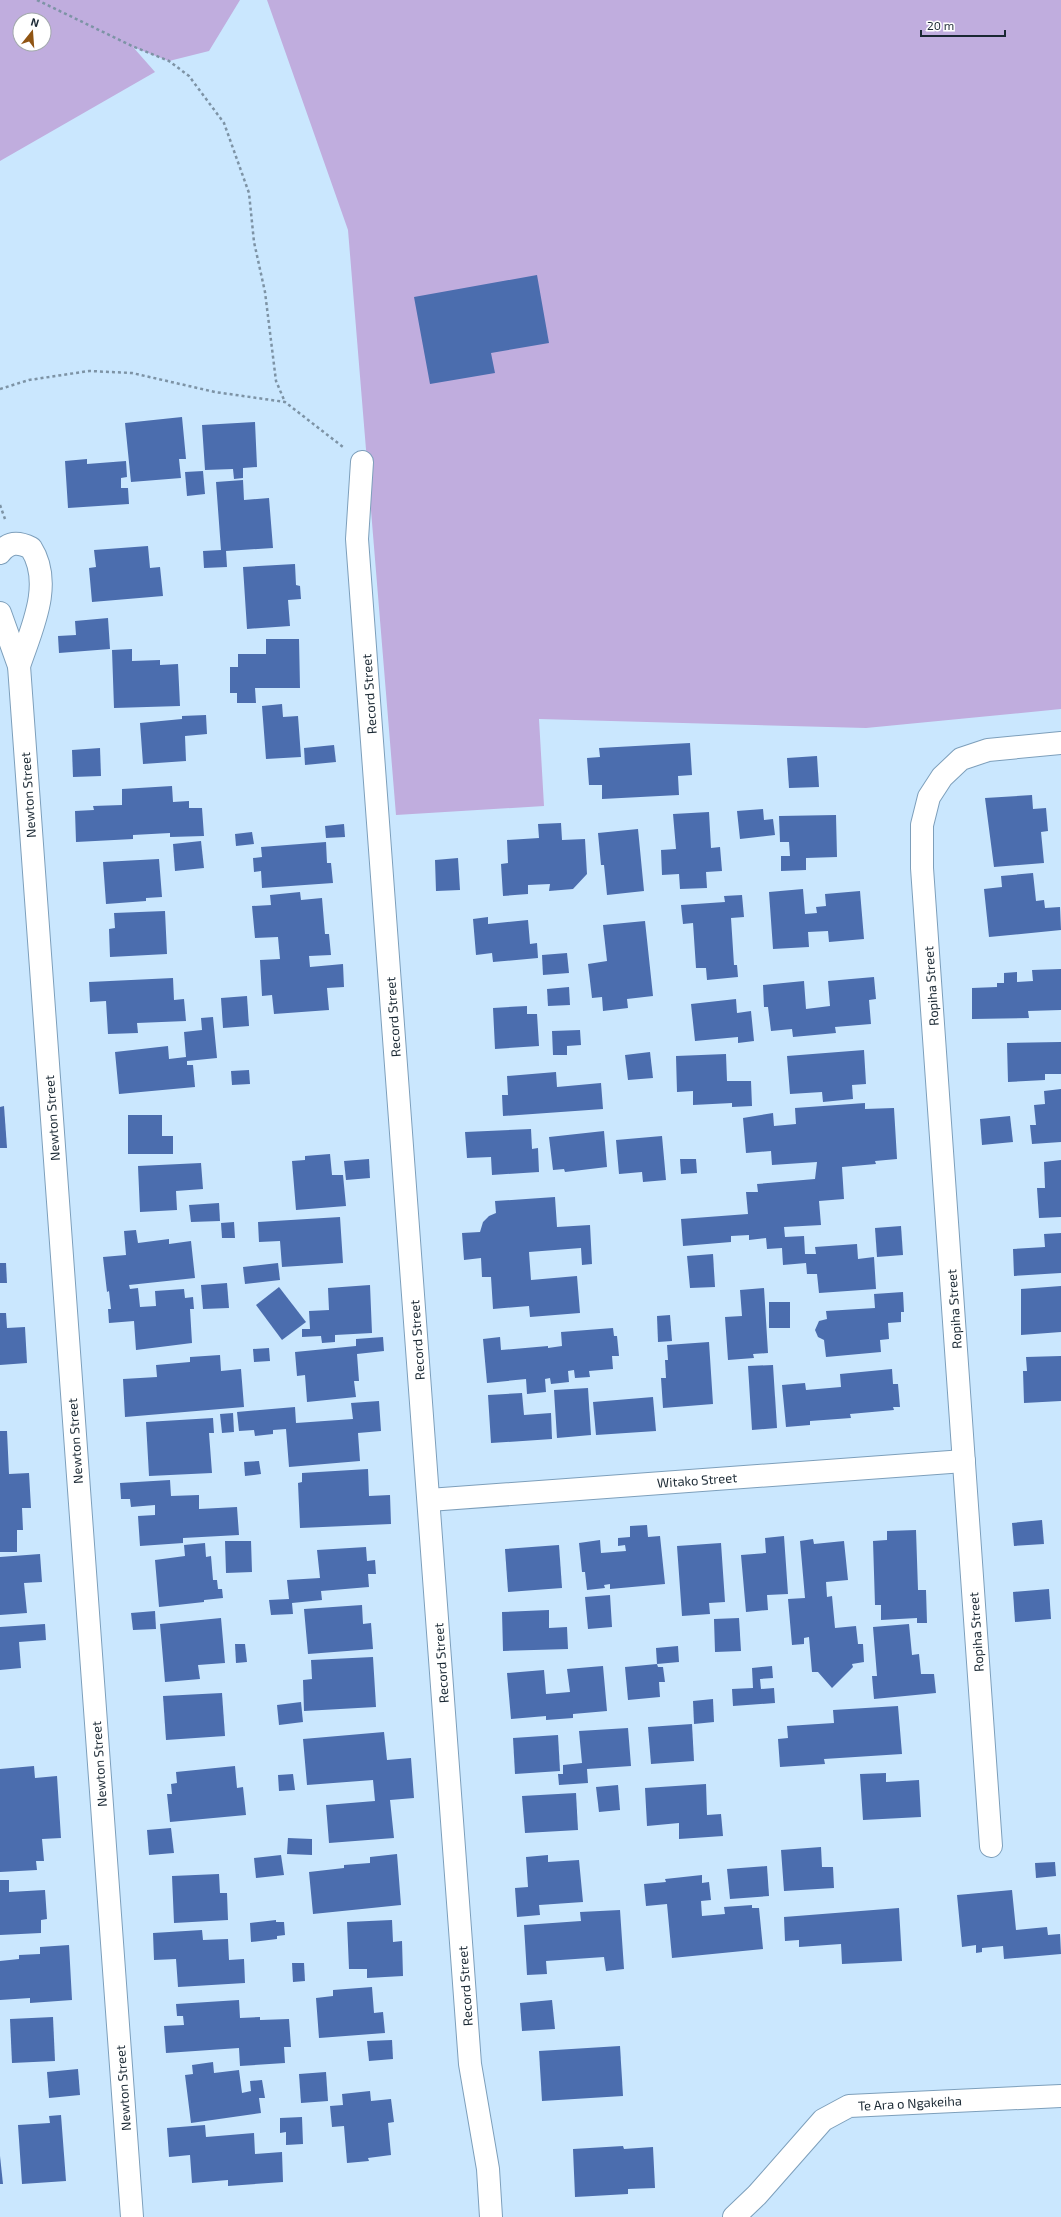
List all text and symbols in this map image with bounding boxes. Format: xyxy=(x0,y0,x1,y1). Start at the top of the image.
north arrow xyxy=(12,12,52,52)
scale bar xyxy=(921,12,1005,38)
text: N xyxy=(29,15,41,29)
text: 20 m xyxy=(927,18,954,32)
street label: Record Street xyxy=(358,653,380,735)
street label: Newton Street xyxy=(17,752,39,838)
street label: Ropiha Street xyxy=(920,946,942,1026)
street label: Record Street xyxy=(382,976,404,1058)
street label: Newton Street xyxy=(41,1075,63,1161)
street label: Ropiha Street xyxy=(943,1269,965,1349)
street label: Record Street xyxy=(406,1299,428,1381)
street label: Newton Street xyxy=(64,1398,86,1484)
street label: Witako Street xyxy=(656,1469,738,1491)
street label: Ropiha Street xyxy=(965,1592,987,1672)
street label: Record Street xyxy=(430,1622,452,1704)
street label: Newton Street xyxy=(88,1721,110,1807)
street label: Record Street xyxy=(454,1945,476,2027)
street label: Newton Street xyxy=(112,2045,134,2131)
street label: Te Ara o Ngakeiha xyxy=(858,2092,962,2114)

